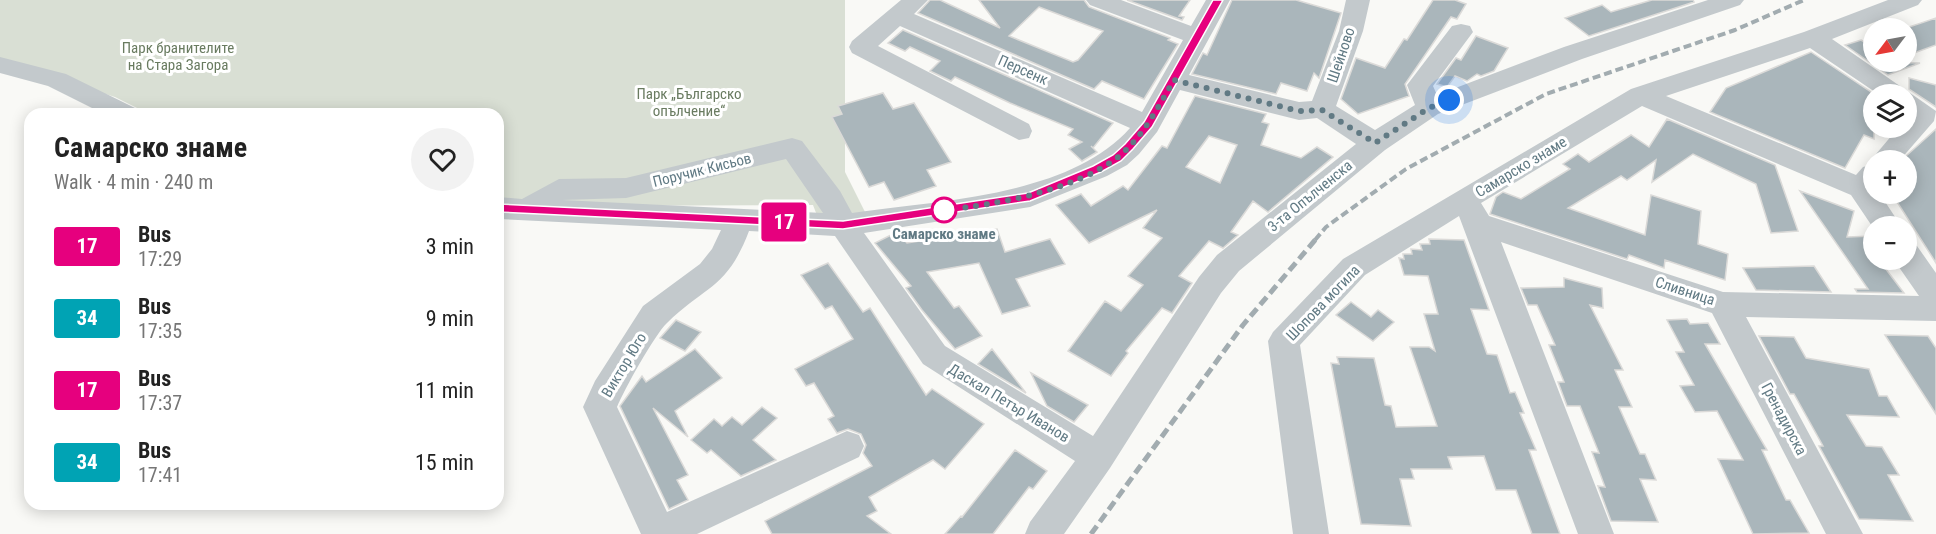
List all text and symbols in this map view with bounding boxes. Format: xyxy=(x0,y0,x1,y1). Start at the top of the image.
north arrow xyxy=(1863,18,1917,72)
map controls xyxy=(1863,18,1917,270)
street label: Шейново xyxy=(1323,25,1359,85)
park label: Парк бранителите на Стара Загора xyxy=(122,39,234,74)
street label: Персенк xyxy=(995,51,1051,89)
button: layers xyxy=(1863,84,1917,138)
park label: Парк „Българско опълчение“ xyxy=(636,85,742,120)
your location xyxy=(1434,85,1464,115)
button: heart xyxy=(411,128,474,191)
text: Самарско знаме xyxy=(54,131,247,164)
street label: Самарско знаме xyxy=(1472,133,1570,201)
street label: Поручик Кисьов xyxy=(651,149,753,191)
button: + xyxy=(1863,150,1917,204)
street label: 3-та Опълченска xyxy=(1264,156,1356,236)
text: Walk · 4 min · 240 m xyxy=(54,170,213,194)
marker: Самарско знаме xyxy=(931,197,957,223)
line badge: 17 xyxy=(757,202,811,242)
text: 17 xyxy=(773,210,795,234)
button: − xyxy=(1863,216,1917,270)
text: Bus xyxy=(138,222,171,247)
place label: Самарско знаме xyxy=(892,225,996,243)
text: 17 xyxy=(76,234,98,258)
text: 3 min xyxy=(426,234,474,259)
text: 17:29 xyxy=(138,247,182,271)
street label: Шопова могила xyxy=(1282,261,1364,345)
street label: Сливница xyxy=(1653,273,1717,309)
text: Bus xyxy=(138,294,171,319)
text: 34 xyxy=(76,306,98,330)
text: 9 min xyxy=(426,306,474,331)
text: 17:35 xyxy=(138,319,182,343)
street label: Виктор Юго xyxy=(598,330,650,400)
street label: Даскал Петър Иванов xyxy=(945,360,1073,446)
text: Bus xyxy=(138,366,171,391)
text: 17 xyxy=(76,378,98,402)
text: 11 min xyxy=(415,378,474,403)
street label: Гренадирска xyxy=(1757,380,1811,458)
text: 17:37 xyxy=(138,391,182,415)
text: Bus xyxy=(138,438,171,463)
text: 34 xyxy=(76,450,98,474)
text: 15 min xyxy=(415,450,474,475)
text: 17:41 xyxy=(138,463,182,487)

